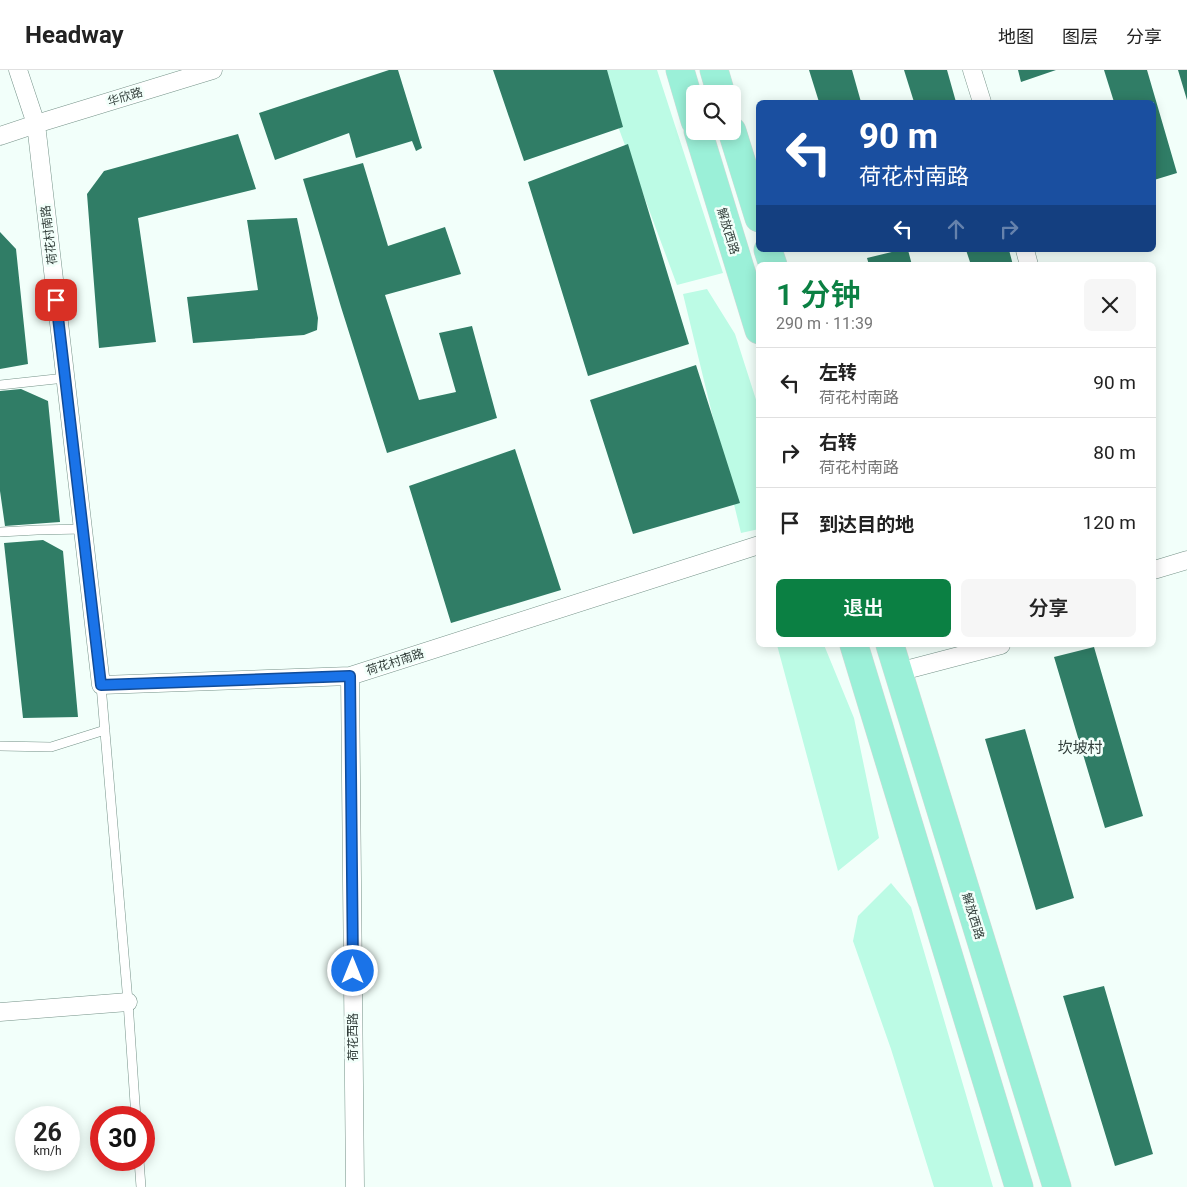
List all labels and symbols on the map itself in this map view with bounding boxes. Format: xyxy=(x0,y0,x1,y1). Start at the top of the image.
street label: 华欣路 xyxy=(106,85,144,109)
street label: 荷花村南路 xyxy=(38,204,60,266)
street label: 解放西路 xyxy=(714,206,742,256)
pin xyxy=(35,279,77,321)
street label: 荷花村南路 xyxy=(364,646,426,678)
district label: 坎坡村 xyxy=(1057,739,1103,757)
street label: 解放西路 xyxy=(959,891,987,941)
position arrow xyxy=(326,944,378,996)
street label: 荷花西路 xyxy=(346,1013,360,1061)
speed limit sign: 30 xyxy=(90,1106,155,1171)

